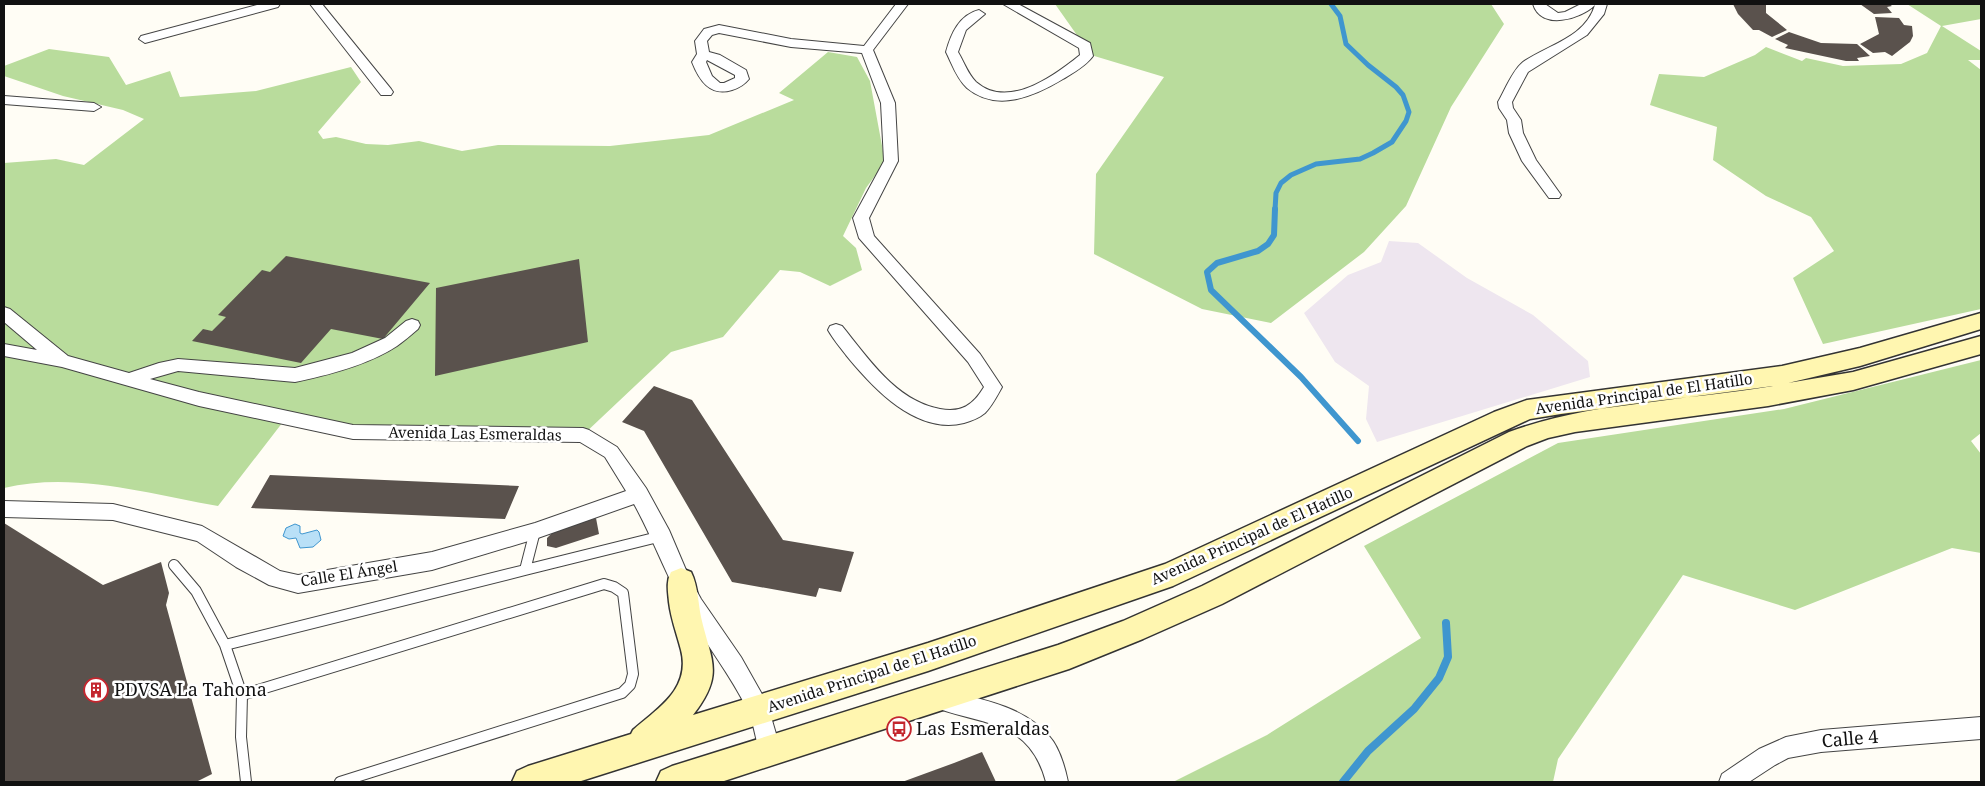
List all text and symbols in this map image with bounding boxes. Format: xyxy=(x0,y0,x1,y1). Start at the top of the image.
street label: Avenida Principal de El Hatillo xyxy=(1534,368,1754,418)
street label: Avenida Las Esmeraldas xyxy=(388,421,562,445)
street label: Avenida Principal de El Hatillo xyxy=(1148,481,1356,589)
street label: Calle El Ángel xyxy=(299,555,399,591)
street label: Avenida Principal de El Hatillo xyxy=(765,630,979,716)
building icon: PDVSA La Tahona xyxy=(83,677,109,703)
place label: PDVSA La Tahona xyxy=(114,677,267,701)
bus stop icon: Las Esmeraldas xyxy=(886,716,912,742)
place label: Las Esmeraldas xyxy=(916,716,1049,740)
street label: Calle 4 xyxy=(1821,724,1879,752)

